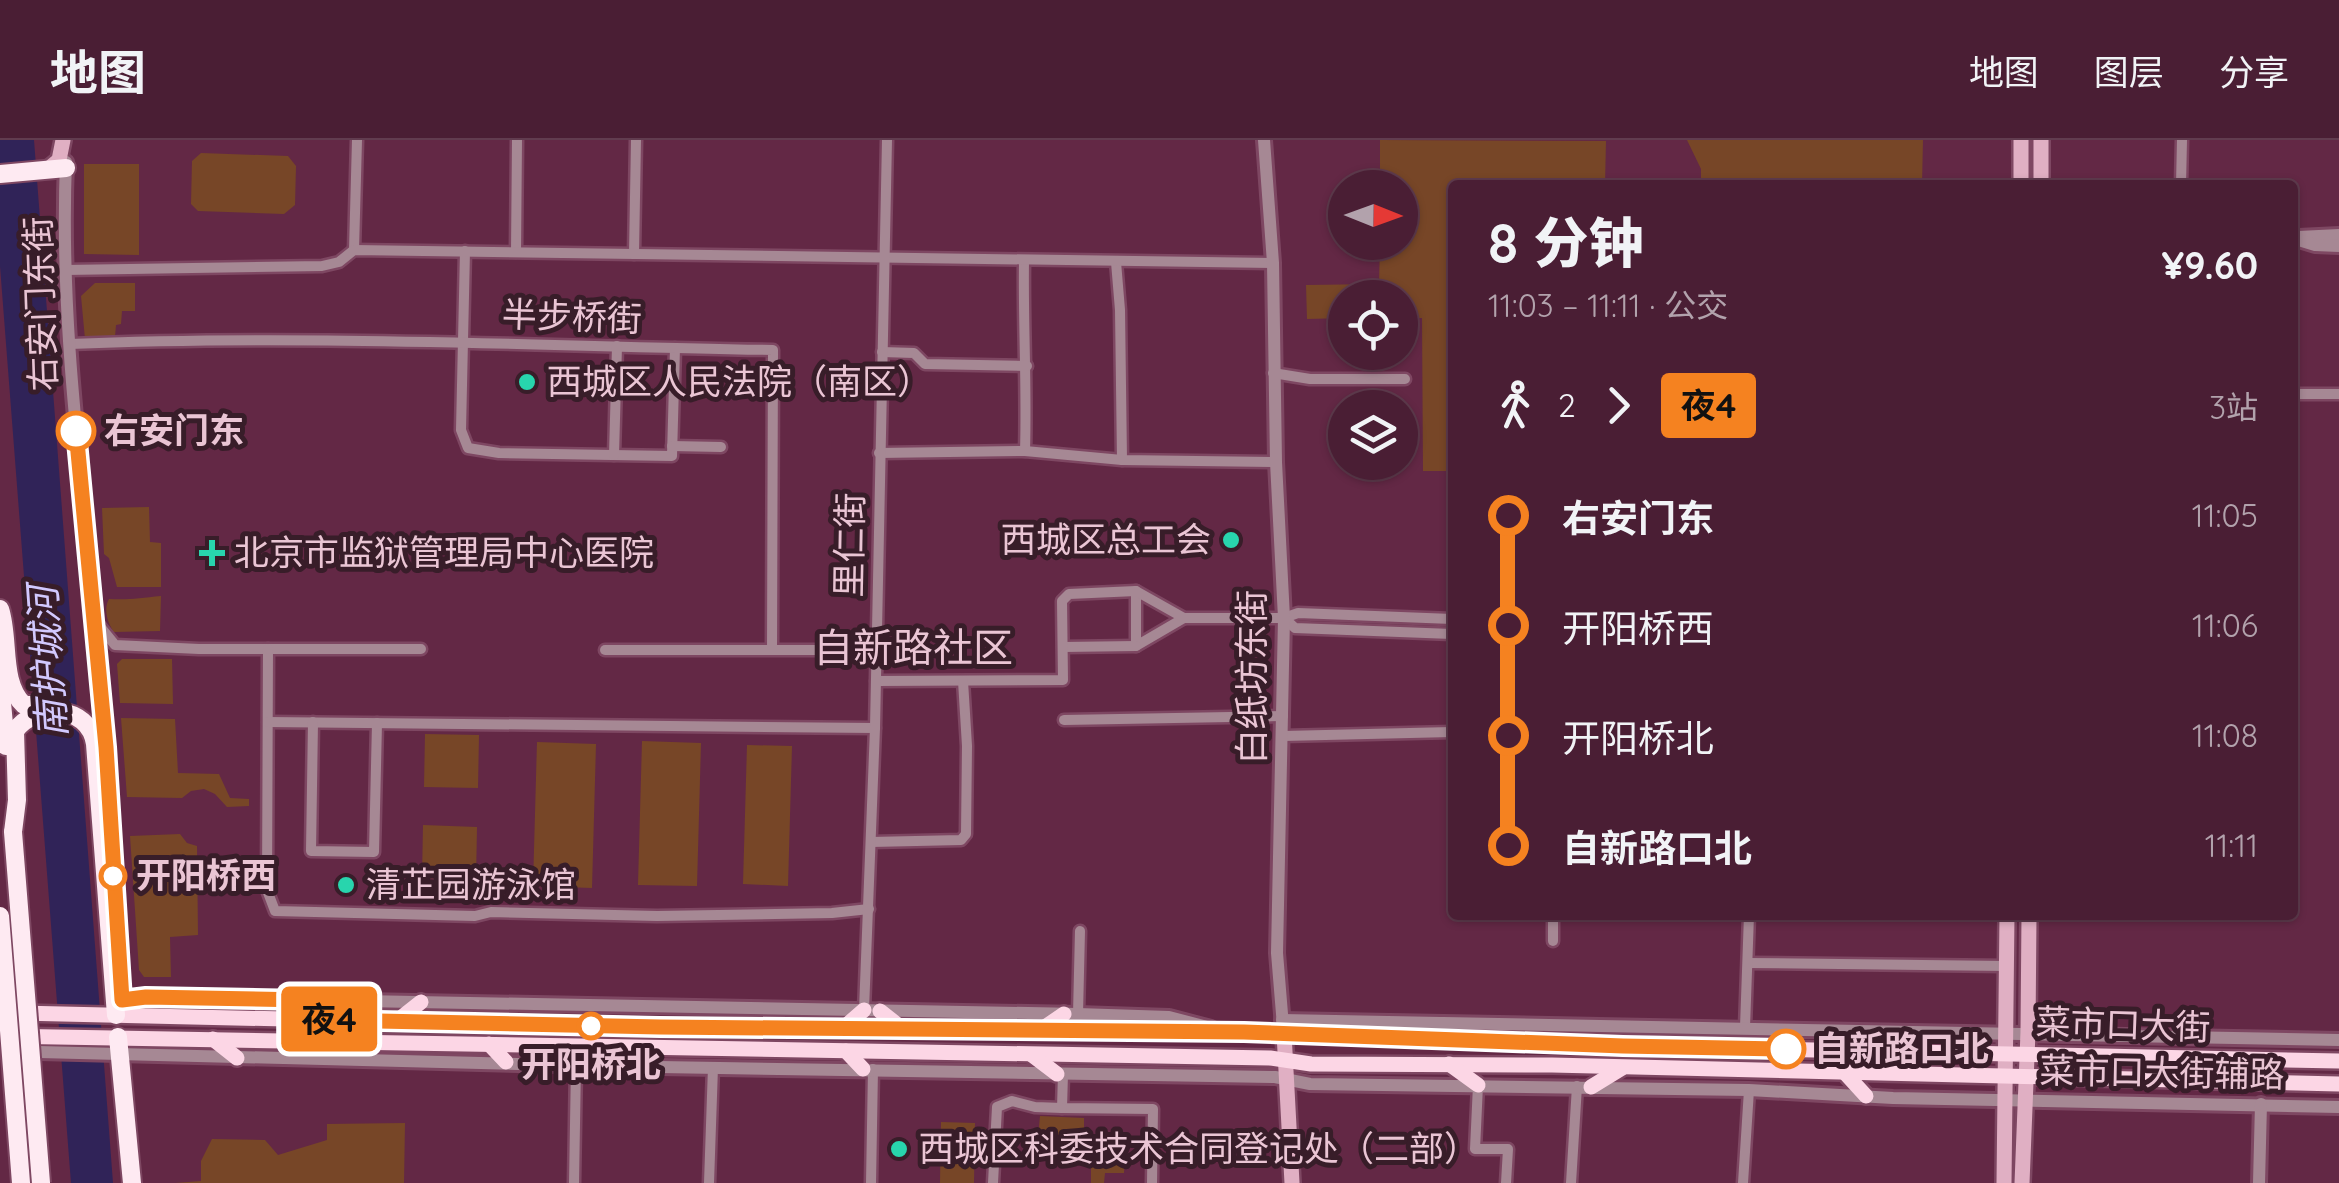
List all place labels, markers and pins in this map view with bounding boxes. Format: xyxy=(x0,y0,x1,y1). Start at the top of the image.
place label: 西城区人民法院（南区） xyxy=(547,359,932,403)
marker: 西城区人民法院（南区） xyxy=(516,371,538,393)
place label: 右安门东 xyxy=(104,408,244,452)
marker: 右安门东 xyxy=(57,412,95,450)
place label: 西城区总工会 xyxy=(1001,517,1211,561)
marker: 西城区总工会 xyxy=(1220,529,1242,551)
place label: 北京市监狱管理局中心医院 xyxy=(234,530,654,574)
marker: 北京市监狱管理局中心医院 xyxy=(199,540,225,566)
place label: 开阳桥西 xyxy=(136,853,276,897)
place label: 清芷园游泳馆 xyxy=(366,862,576,906)
marker: 开阳桥西 xyxy=(100,863,126,889)
marker: 清芷园游泳馆 xyxy=(335,874,357,896)
marker: 开阳桥北 xyxy=(578,1013,604,1039)
place label: 自新路口北 xyxy=(1814,1026,1989,1070)
marker: 自新路口北 xyxy=(1767,1030,1805,1068)
place label: 开阳桥北 xyxy=(521,1042,661,1086)
place label: 西城区科委技术合同登记处（二部） xyxy=(919,1126,1479,1170)
marker: 西城区科委技术合同登记处（二部） xyxy=(888,1138,910,1160)

